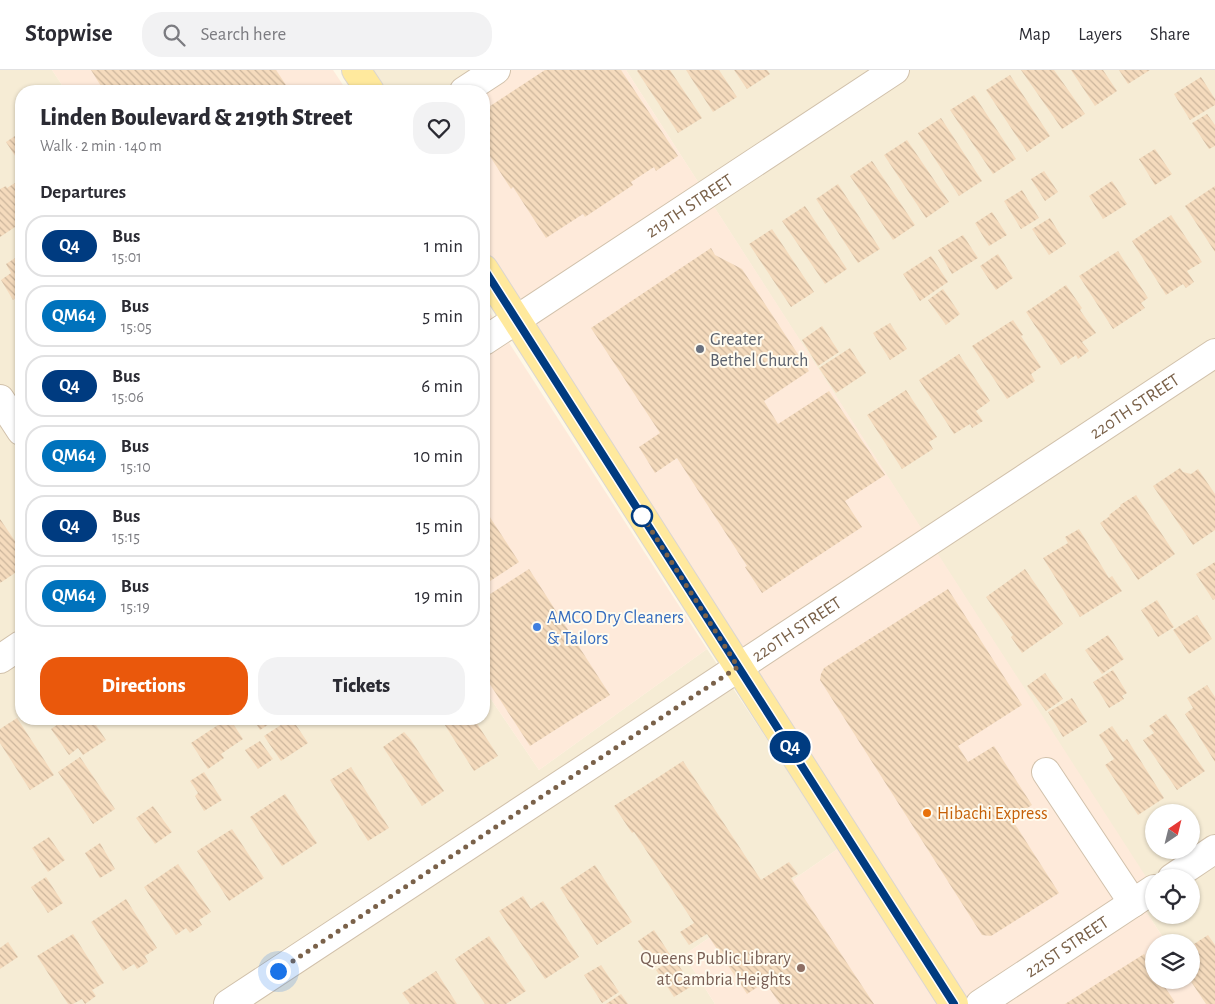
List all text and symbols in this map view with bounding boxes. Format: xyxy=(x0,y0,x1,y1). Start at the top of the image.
search box xyxy=(142,12,492,57)
icon: search xyxy=(160,21,188,49)
text: Stopwise xyxy=(25,22,112,46)
text: Search here xyxy=(200,25,286,44)
text: Map xyxy=(1019,26,1050,44)
text: Layers xyxy=(1078,26,1122,44)
text: Share xyxy=(1150,26,1190,44)
button: heart xyxy=(413,102,465,154)
text: Linden Boulevard & 219th Street xyxy=(40,106,352,130)
text: Walk · 2 min · 140 m xyxy=(40,138,162,154)
street label: 219TH STREET xyxy=(643,171,737,242)
text: Departures xyxy=(40,183,126,202)
text: Bus xyxy=(112,227,140,246)
text: Q4 xyxy=(59,237,80,255)
text: 1 min xyxy=(424,237,463,256)
text: 15:01 xyxy=(112,249,142,265)
text: Bus xyxy=(121,297,149,316)
text: QM64 xyxy=(52,307,96,325)
text: 5 min xyxy=(422,307,463,326)
text: 15:05 xyxy=(121,319,152,335)
place label: Greater Bethel Church xyxy=(710,331,808,370)
marker: Greater Bethel Church xyxy=(694,343,706,355)
text: Bus xyxy=(112,367,140,386)
street label: 220TH STREET xyxy=(1087,371,1183,443)
text: Q4 xyxy=(59,377,80,395)
text: 6 min xyxy=(421,377,463,396)
text: 15:06 xyxy=(112,389,144,405)
text: Bus xyxy=(121,437,149,456)
text: QM64 xyxy=(52,447,96,465)
text: 10 min xyxy=(414,447,463,466)
text: 15:10 xyxy=(121,459,151,475)
unlabelled marker xyxy=(631,505,653,527)
text: Bus xyxy=(112,507,140,526)
text: Q4 xyxy=(59,517,80,535)
text: 15 min xyxy=(416,517,463,536)
text: 15:15 xyxy=(112,529,140,545)
text: Bus xyxy=(121,577,149,596)
text: QM64 xyxy=(52,587,96,605)
text: 19 min xyxy=(415,587,463,606)
street label: 220TH STREET xyxy=(749,594,845,666)
text: 15:19 xyxy=(121,599,150,615)
place label: AMCO Dry Cleaners & Tailors xyxy=(547,609,684,648)
marker: AMCO Dry Cleaners & Tailors xyxy=(531,621,543,633)
button: Directions xyxy=(40,657,248,715)
button: Tickets xyxy=(258,657,465,715)
line badge: Q4 xyxy=(768,731,812,763)
text: Q4 xyxy=(780,738,800,756)
north arrow xyxy=(1145,804,1200,859)
map controls xyxy=(1145,804,1200,989)
place label: Hibachi Express xyxy=(937,805,1048,823)
marker: Hibachi Express xyxy=(921,807,933,819)
button: locate xyxy=(1145,869,1200,924)
street label: 221ST STREET xyxy=(1022,913,1112,981)
button: layers xyxy=(1145,934,1200,989)
place label: Queens Public Library at Cambria Heights xyxy=(640,950,791,989)
your location xyxy=(266,959,291,984)
marker: Queens Public Library at Cambria Heights xyxy=(795,962,807,974)

